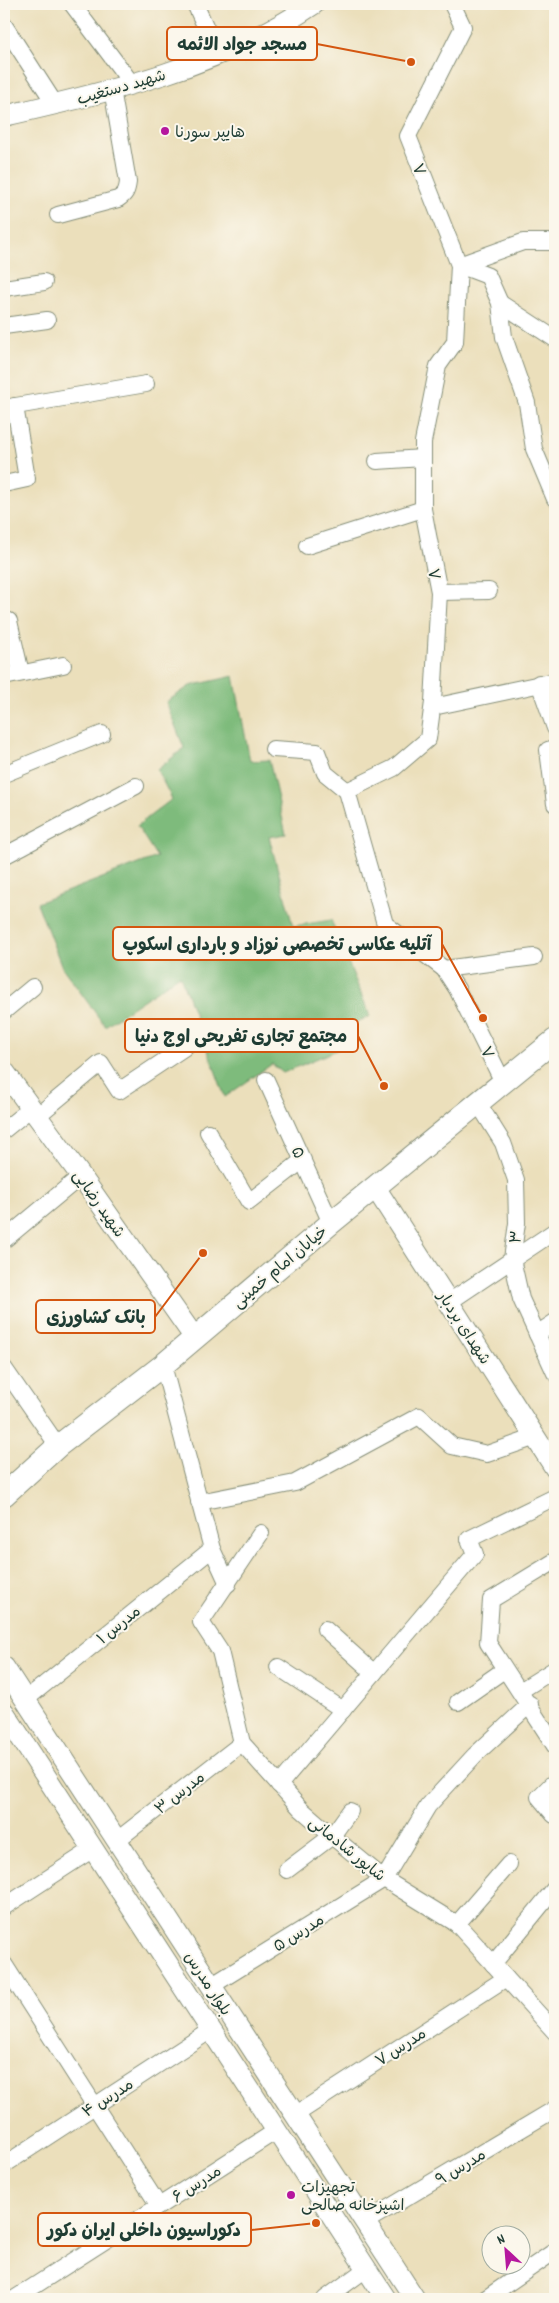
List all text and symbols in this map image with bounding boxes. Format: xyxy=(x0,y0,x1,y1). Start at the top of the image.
callout: مسجد جواد الائمه xyxy=(167,27,317,60)
text: مسجد جواد الائمه xyxy=(177,34,307,59)
street label: شهید دستغیب xyxy=(75,65,169,112)
place label: هایپر سورنا xyxy=(175,122,245,145)
marker: هایپر سورنا xyxy=(159,125,171,137)
street label: ۷ xyxy=(405,160,430,179)
street label: ۷ xyxy=(420,567,445,582)
callout: آتلیه عکاسی تخصصی نوزاد و بارداری اسکوپ xyxy=(113,927,442,960)
text: آتلیه عکاسی تخصصی نوزاد و بارداری اسکوپ xyxy=(123,934,433,959)
callout: مجتمع تجاری تفریحی اوج دنیا xyxy=(125,1019,358,1052)
text: مجتمع تجاری تفریحی اوج دنیا xyxy=(135,1026,347,1051)
street label: ۷ xyxy=(473,1043,499,1063)
street label: ۵ xyxy=(284,1143,309,1163)
street label: شهید رضایی xyxy=(66,1166,130,1243)
street label: خیابان امام خمینی xyxy=(228,1221,333,1315)
street label: ۳ xyxy=(505,1229,530,1245)
street label: شهدای بردبار xyxy=(429,1285,495,1370)
callout: بانک کشاورزی xyxy=(36,1300,155,1333)
text: بانک کشاورزی xyxy=(46,1307,146,1332)
street label: مدرس ۱ xyxy=(93,1601,147,1651)
street label: مدرس ۳ xyxy=(150,1767,211,1821)
street label: شاپور شادمانی xyxy=(303,1812,390,1888)
street label: مدرس ۵ xyxy=(269,1909,329,1959)
street label: بلوار مدرس xyxy=(178,1948,236,2021)
street label: مدرس ۷ xyxy=(371,2023,431,2073)
street label: مدرس ۴ xyxy=(78,2074,139,2124)
street label: مدرس ۹ xyxy=(432,2144,491,2192)
street label: مدرس ۶ xyxy=(168,2160,227,2210)
place label: تجهیزات اشپزخانه صالحی xyxy=(301,2177,404,2218)
marker: تجهیزات اشپزخانه صالحی xyxy=(285,2189,297,2201)
callout: دکوراسیون داخلی ایران دکور xyxy=(38,2213,251,2246)
text: دکوراسیون داخلی ایران دکور xyxy=(45,2220,241,2245)
north arrow xyxy=(482,2226,532,2276)
text: N xyxy=(494,2230,509,2251)

